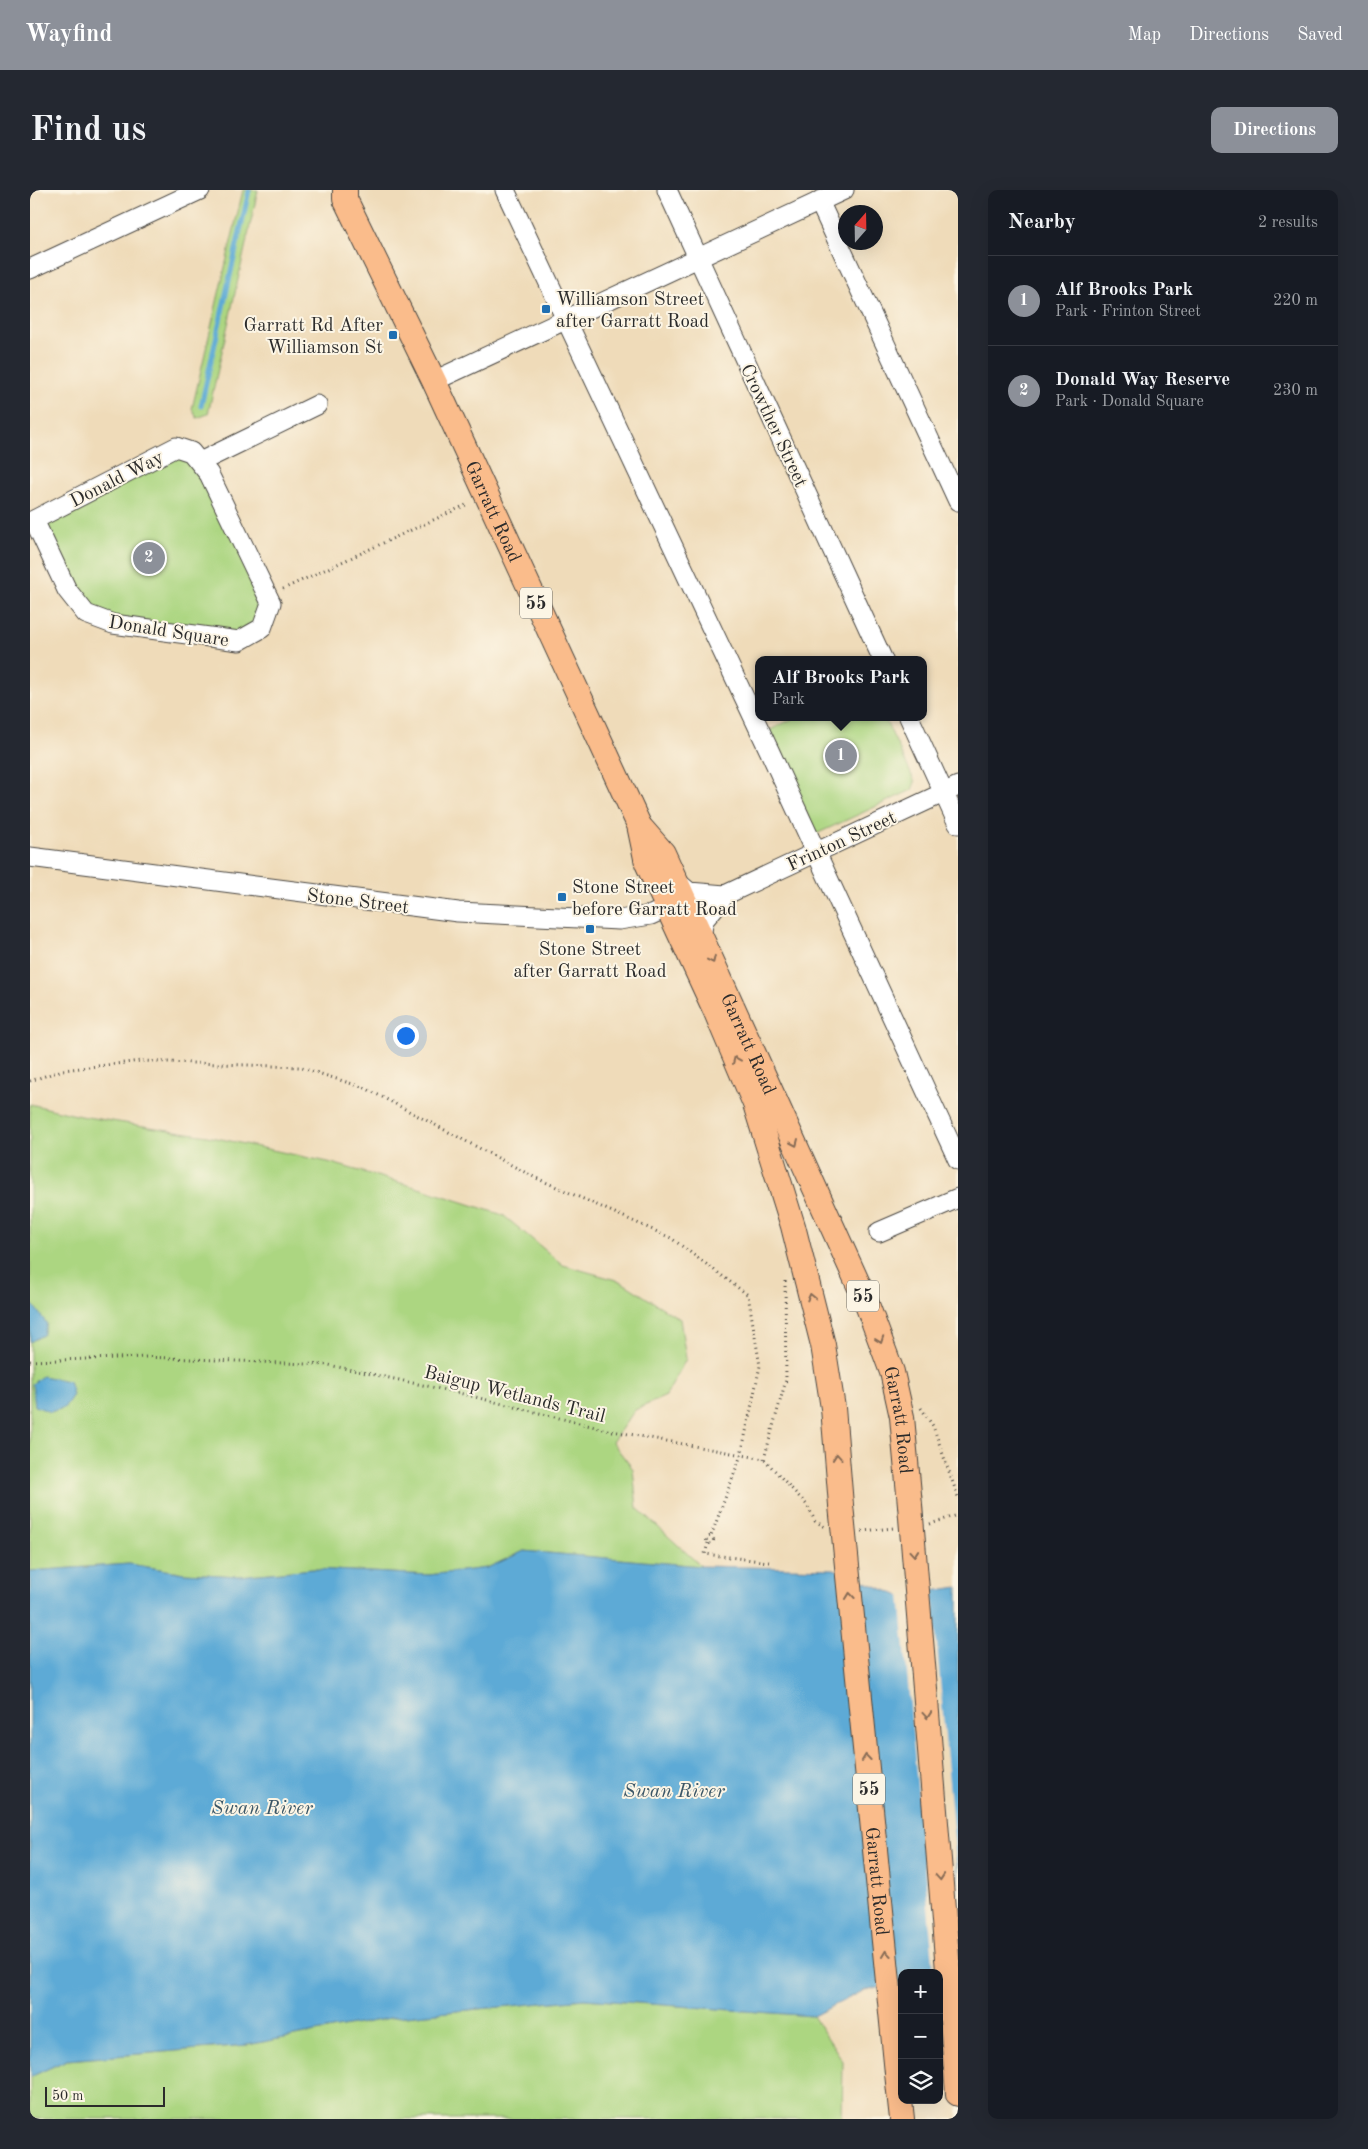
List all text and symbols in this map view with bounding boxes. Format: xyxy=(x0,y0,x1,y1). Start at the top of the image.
text: Wayfind xyxy=(25,23,112,47)
text: Map xyxy=(1128,26,1161,44)
text: Directions xyxy=(1189,26,1269,44)
text: Saved xyxy=(1297,26,1343,44)
button: Directions xyxy=(1211,107,1338,153)
text: Find us xyxy=(30,113,146,148)
north arrow xyxy=(838,205,883,250)
text: Nearby xyxy=(1008,212,1076,233)
text: 2 results xyxy=(1258,215,1318,231)
text: Alf Brooks Park xyxy=(1055,281,1193,300)
place label: Williamson Street after Garratt Road xyxy=(556,291,709,332)
text: 1 xyxy=(1019,293,1029,309)
text: 220 m xyxy=(1273,293,1318,309)
marker: Williamson Street after Garratt Road xyxy=(540,303,552,315)
text: Park · Frinton Street xyxy=(1055,304,1201,320)
place label: Garratt Rd After Williamson St xyxy=(244,317,383,358)
marker: Garratt Rd After Williamson St xyxy=(387,329,399,341)
street label: Crowther Street xyxy=(736,362,810,491)
text: Donald Way Reserve xyxy=(1055,371,1230,390)
text: 2 xyxy=(1019,383,1029,399)
text: 230 m xyxy=(1273,383,1318,399)
text: Park · Donald Square xyxy=(1055,394,1204,410)
street label: Donald Way xyxy=(67,449,167,512)
street label: Garratt Road xyxy=(460,459,523,566)
pin: 2 xyxy=(133,539,165,577)
road number: 55 xyxy=(520,588,552,618)
street label: Donald Square xyxy=(107,614,230,651)
popup xyxy=(755,656,927,721)
text: Alf Brooks Park xyxy=(772,669,910,688)
text: Park xyxy=(772,692,805,708)
pin: 1 xyxy=(825,737,857,775)
street label: Frinton Street xyxy=(785,809,900,876)
place label: Stone Street before Garratt Road xyxy=(572,879,737,920)
street label: Stone Street xyxy=(306,887,410,918)
marker: Stone Street before Garratt Road xyxy=(556,891,568,903)
marker: Stone Street after Garratt Road xyxy=(584,923,596,935)
place label: Stone Street after Garratt Road xyxy=(513,941,667,982)
one-way arrow xyxy=(705,955,716,964)
street label: Garratt Road xyxy=(716,991,778,1098)
your location xyxy=(393,1023,419,1049)
one-way arrow xyxy=(732,1056,743,1065)
one-way arrow xyxy=(788,1138,799,1147)
road number: 55 xyxy=(847,1280,879,1312)
one-way arrow xyxy=(806,1292,817,1301)
one-way arrow xyxy=(874,1336,884,1344)
street label: Baigup Wetlands Trail xyxy=(422,1364,607,1427)
street label: Garratt Road xyxy=(879,1365,914,1475)
one-way arrow xyxy=(832,1453,843,1461)
one-way arrow xyxy=(908,1550,919,1558)
one-way arrow xyxy=(845,1592,856,1600)
one-way arrow xyxy=(921,1712,932,1720)
one-way arrow xyxy=(861,1754,872,1762)
road number: 55 xyxy=(853,1774,885,1805)
water label: Swan River xyxy=(623,1782,725,1802)
water label: Swan River xyxy=(211,1799,313,1819)
street label: Garratt Road xyxy=(861,1826,890,1937)
one-way arrow xyxy=(934,1873,945,1881)
one-way arrow xyxy=(881,1950,892,1958)
map controls xyxy=(898,1969,943,2104)
button: + xyxy=(898,1969,943,2014)
button: − xyxy=(898,2014,943,2059)
button: layers xyxy=(898,2059,943,2104)
scale bar xyxy=(45,2084,165,2107)
text: 50 m xyxy=(52,2089,83,2103)

